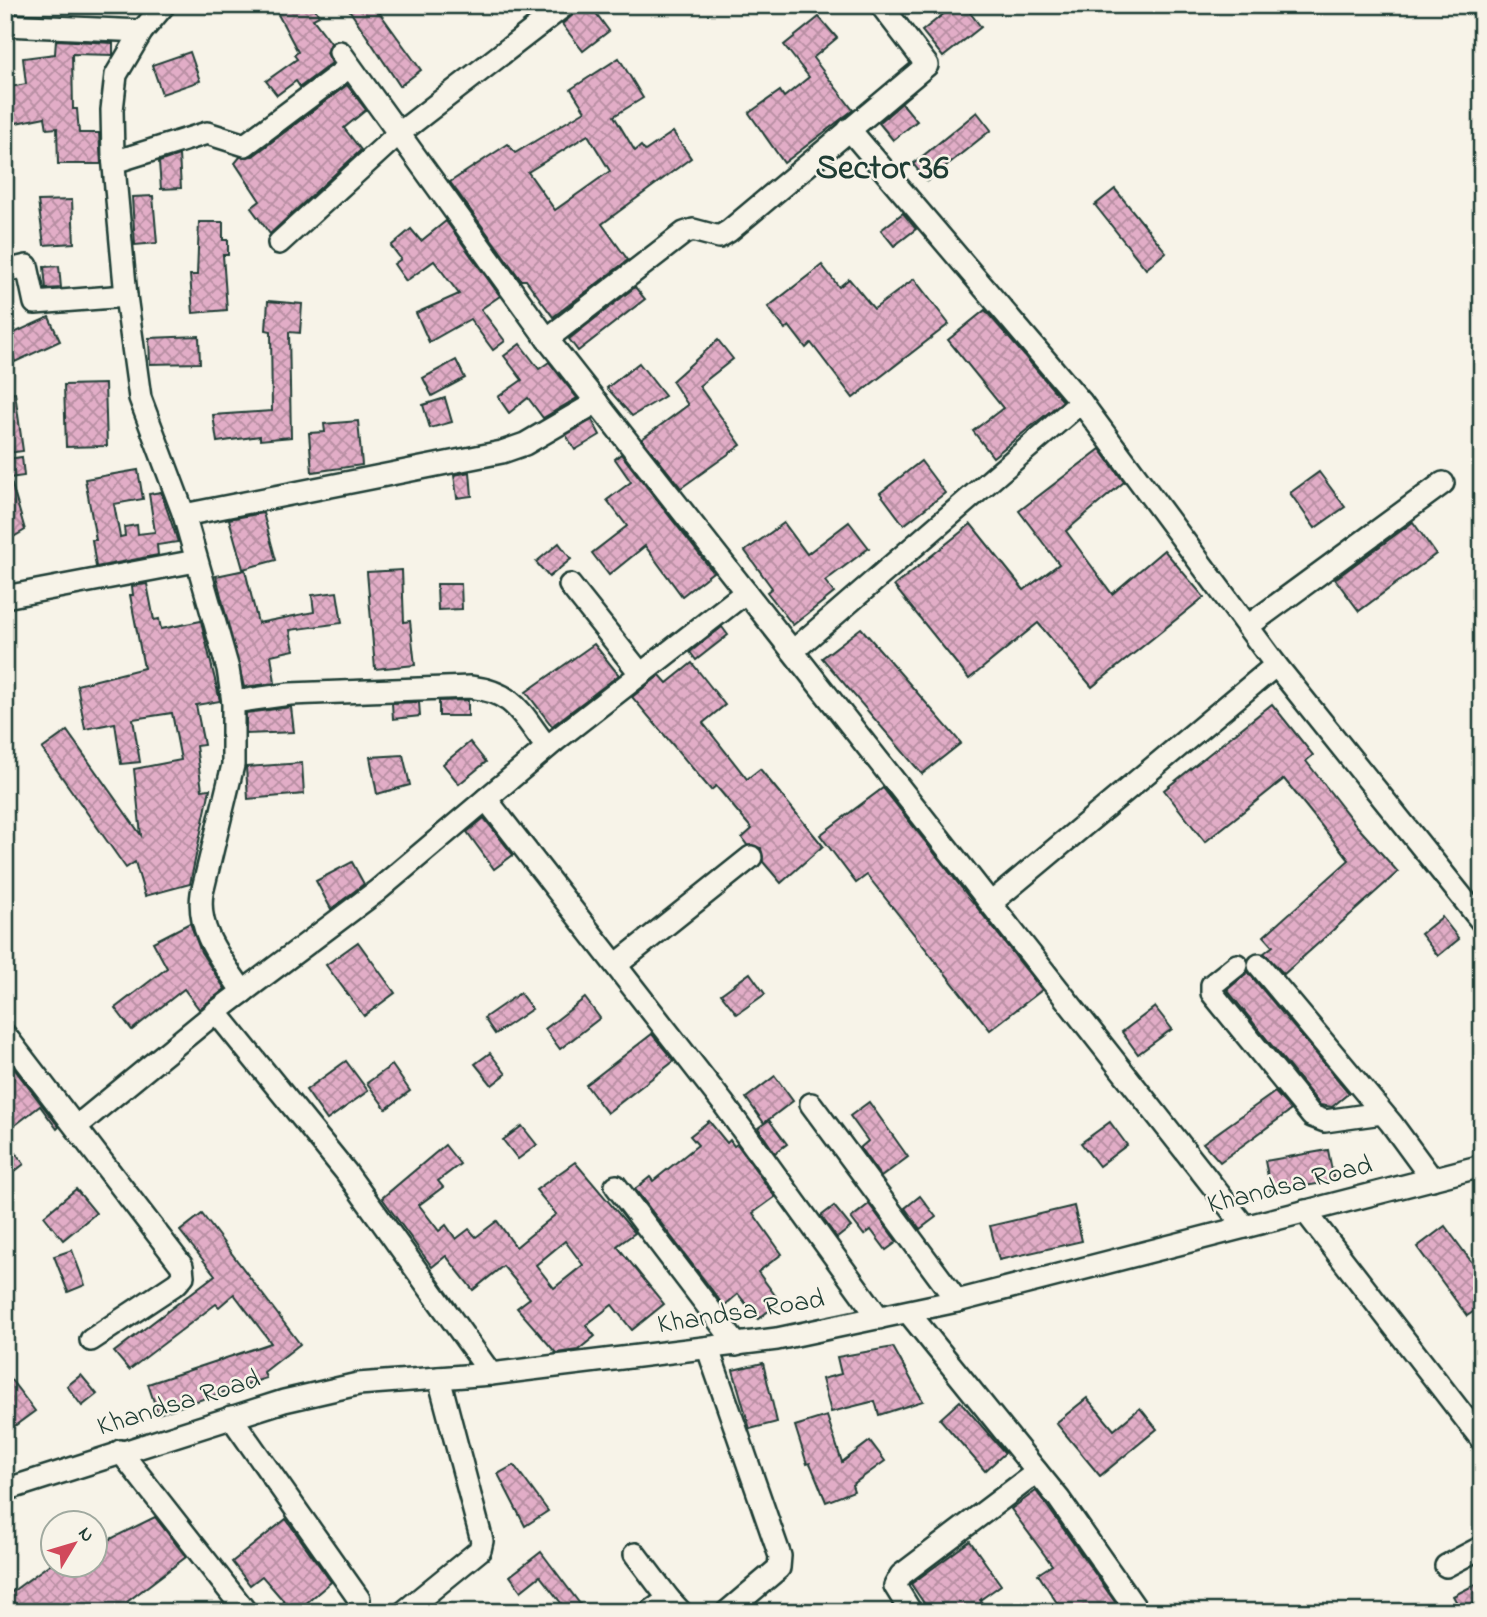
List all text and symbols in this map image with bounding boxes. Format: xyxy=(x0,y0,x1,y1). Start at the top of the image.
district label: Sector 36 xyxy=(815,144,949,195)
street label: Khandsa Road xyxy=(1203,1146,1377,1226)
street label: Khandsa Road xyxy=(654,1280,828,1346)
street label: Khandsa Road xyxy=(92,1360,266,1448)
north arrow xyxy=(38,1508,108,1578)
text: N xyxy=(71,1522,100,1549)

